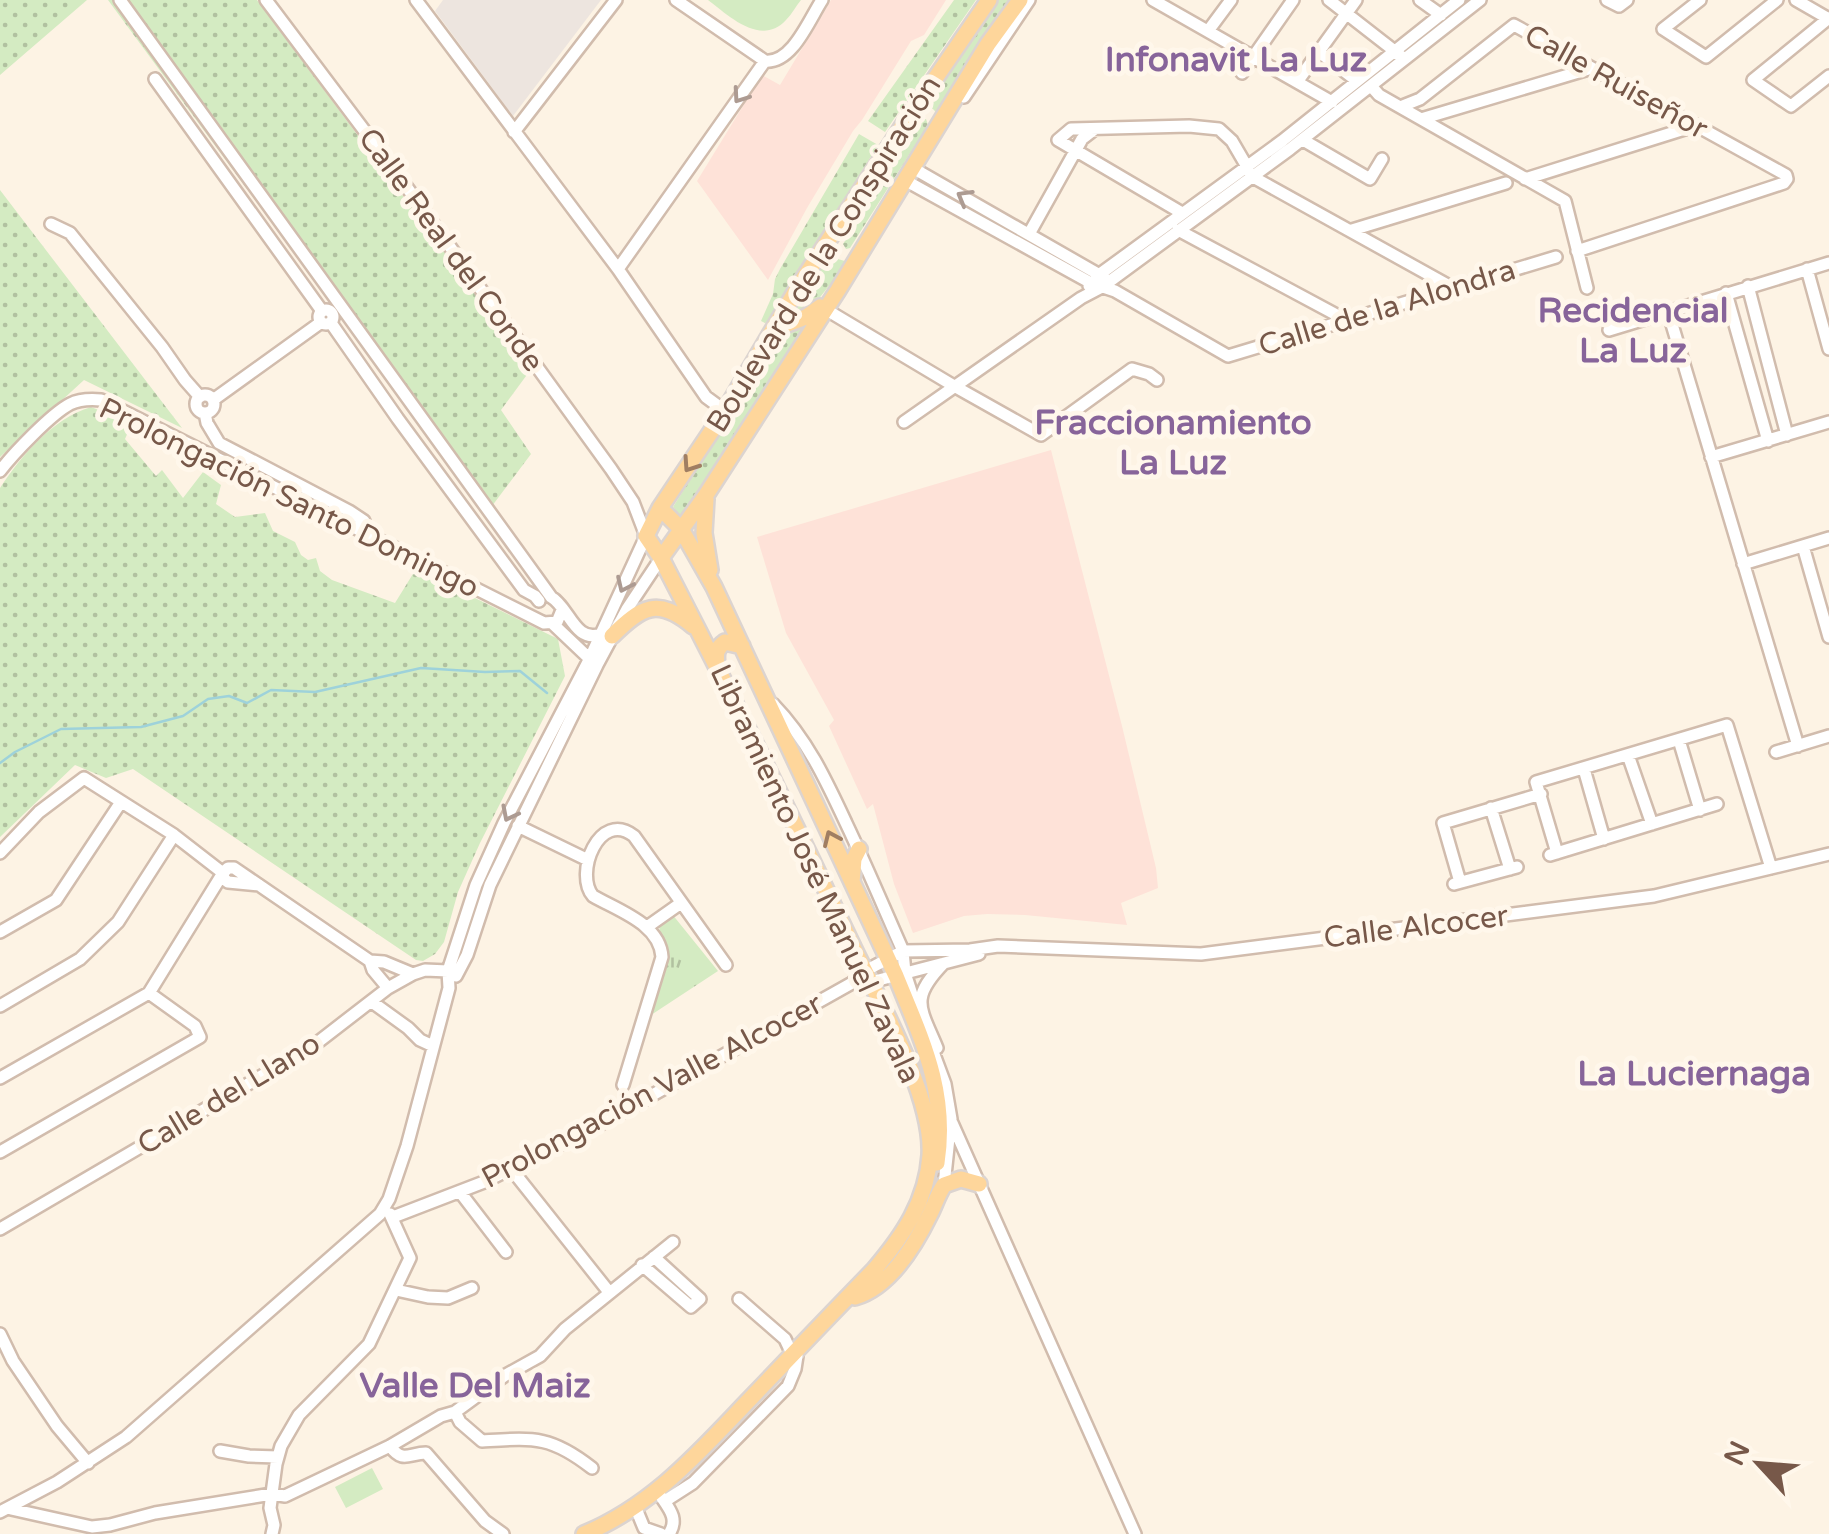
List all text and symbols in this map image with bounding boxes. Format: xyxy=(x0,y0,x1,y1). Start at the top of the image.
street label: Calle Ruiseñor xyxy=(1518,16,1715,148)
district label: Infonavit La Luz xyxy=(1105,39,1367,81)
street label: Boulevard de la Conspiración xyxy=(699,69,949,439)
one-way arrow xyxy=(734,85,752,103)
street label: Calle Real del Conde xyxy=(350,121,552,379)
one-way arrow xyxy=(957,190,975,209)
street label: Calle de la Alondra xyxy=(1254,251,1520,365)
district label: Recidencial La Luz xyxy=(1537,290,1729,372)
street label: Prolongación Santo Domingo xyxy=(93,390,485,606)
district label: Fraccionamiento La Luz xyxy=(1034,402,1312,484)
one-way arrow xyxy=(684,454,703,472)
one-way arrow xyxy=(616,575,636,593)
street label: Libramiento José Manuel Zavala xyxy=(701,659,929,1089)
one-way arrow xyxy=(502,804,521,822)
one-way arrow xyxy=(823,830,843,848)
street label: Calle Alcocer xyxy=(1322,897,1511,957)
street label: Prolongación Valle Alcocer xyxy=(475,985,829,1197)
street label: Calle del Llano xyxy=(131,1025,327,1163)
district label: La Luciernaga xyxy=(1577,1053,1811,1095)
district label: Valle Del Maiz xyxy=(359,1365,591,1407)
north arrow xyxy=(1709,1414,1809,1514)
text: N xyxy=(1717,1436,1758,1471)

